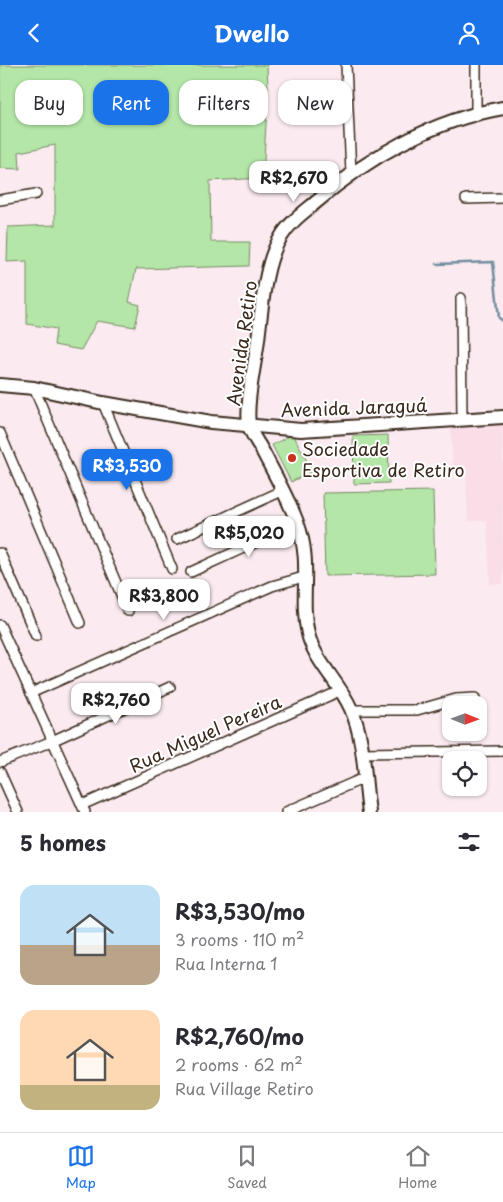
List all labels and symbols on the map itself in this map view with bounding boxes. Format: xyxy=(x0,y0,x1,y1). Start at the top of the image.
pin: R$2,670 xyxy=(248,161,340,203)
street label: Avenida Retiro xyxy=(219,279,263,407)
street label: Avenida Jaraguá xyxy=(280,391,428,423)
place label: Sociedade Esportiva de Retiro xyxy=(302,435,465,483)
pin: R$3,530 xyxy=(81,449,173,491)
marker: Sociedade Esportiva de Retiro xyxy=(286,452,298,464)
pin: R$5,020 xyxy=(203,515,295,558)
pin: R$3,800 xyxy=(118,579,210,621)
pin: R$2,760 xyxy=(70,683,162,725)
street label: Rua Miguel Pereira xyxy=(125,687,286,779)
north arrow xyxy=(442,696,488,741)

